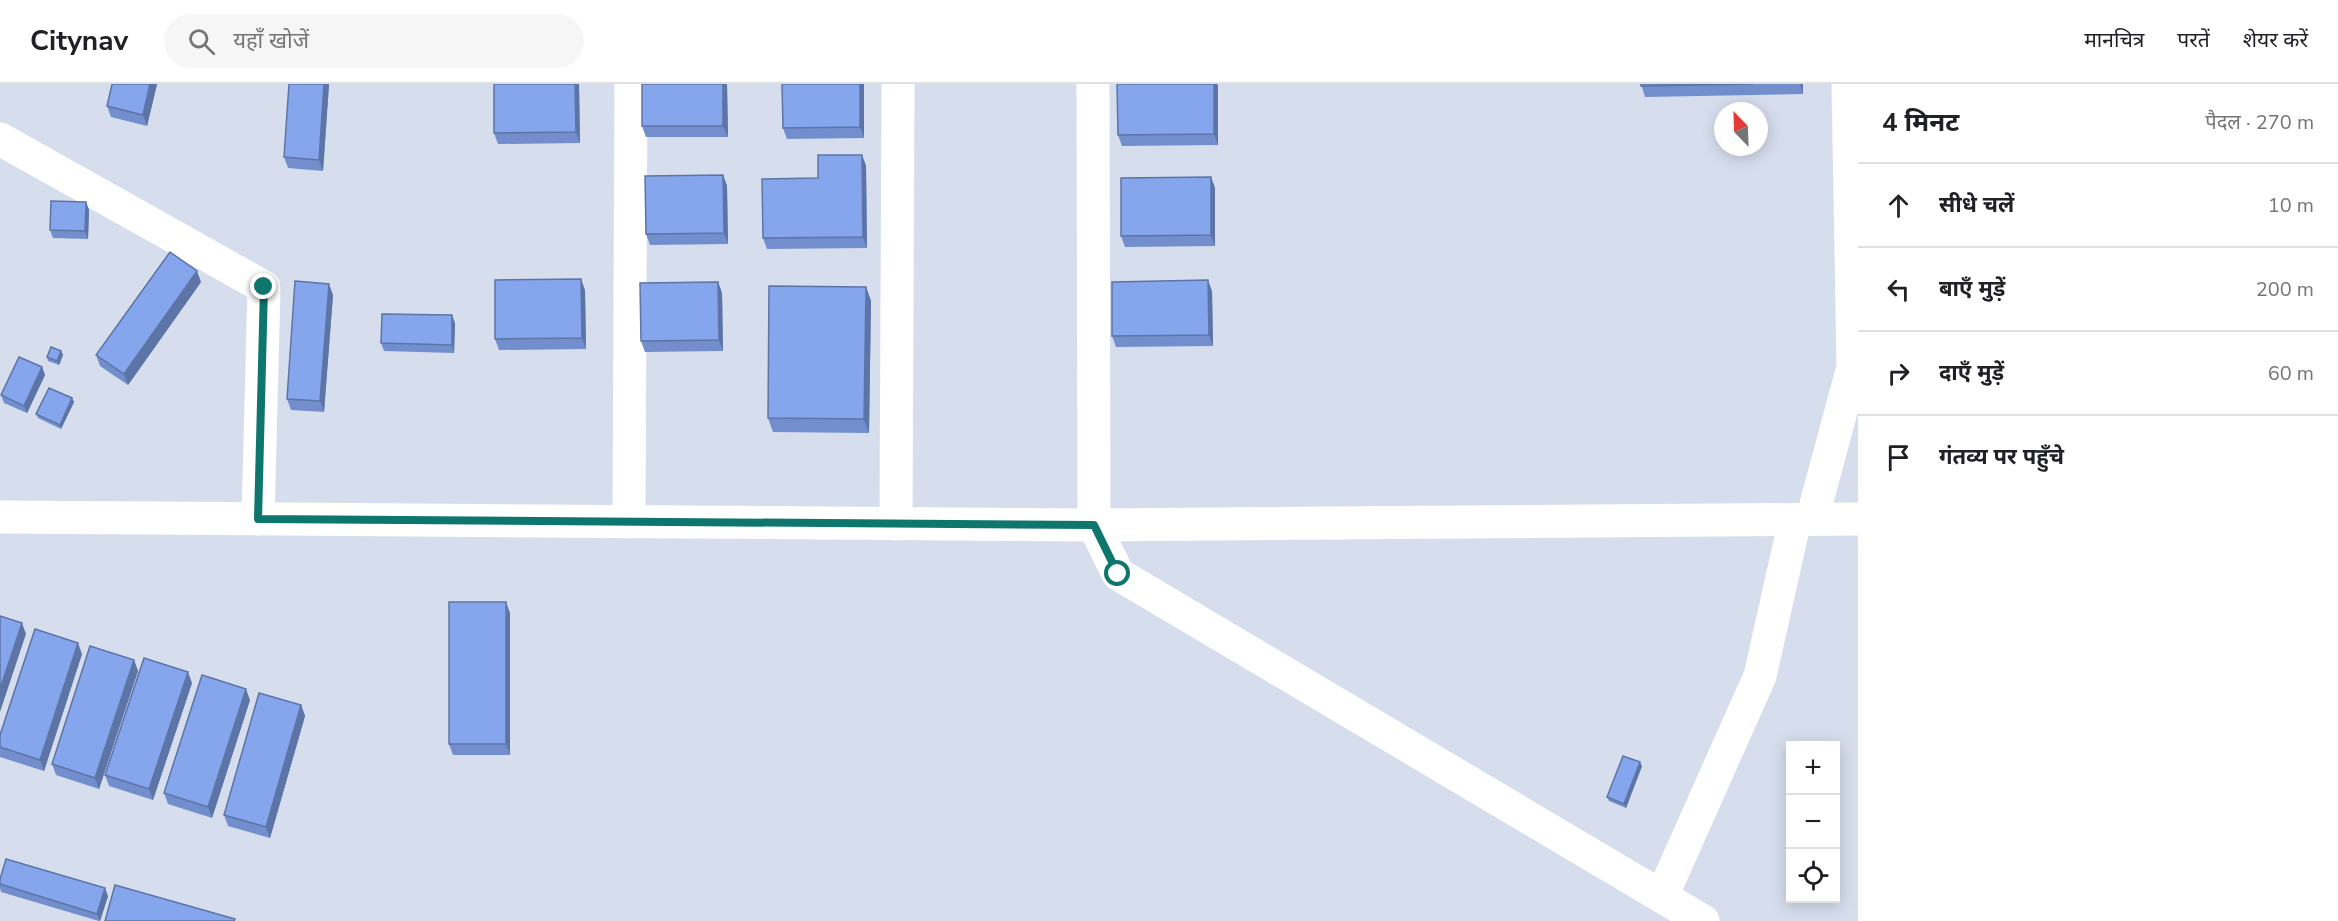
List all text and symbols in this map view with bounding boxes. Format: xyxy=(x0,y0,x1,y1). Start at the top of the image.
search box xyxy=(164,14,584,68)
text: Citynav xyxy=(30,22,128,60)
icon: search xyxy=(185,25,218,58)
text: यहाँ खोजें xyxy=(233,26,309,56)
text: मानचित्र xyxy=(2084,26,2144,54)
text: परतें xyxy=(2177,26,2210,54)
text: शेयर करें xyxy=(2243,26,2308,54)
north arrow xyxy=(1714,102,1768,156)
text: 4 मिनट xyxy=(1882,105,1959,140)
text: पैदल · 270 m xyxy=(2205,109,2314,136)
icon: ahead xyxy=(1882,189,1915,222)
text: सीधे चलें xyxy=(1939,190,2014,220)
text: 10 m xyxy=(2268,192,2314,219)
route end xyxy=(250,273,276,299)
icon: left xyxy=(1882,273,1915,306)
text: बाएँ मुड़ें xyxy=(1939,274,2005,304)
text: 200 m xyxy=(2256,276,2314,303)
icon: right xyxy=(1882,357,1915,390)
text: दाएँ मुड़ें xyxy=(1939,358,2004,388)
text: 60 m xyxy=(2268,360,2314,387)
icon: arrive xyxy=(1882,441,1915,474)
text: गंतव्य पर पहुँचे xyxy=(1939,442,2064,472)
route start xyxy=(1104,560,1130,586)
map controls xyxy=(1786,741,1840,903)
button: + xyxy=(1786,741,1840,795)
button: − xyxy=(1786,795,1840,849)
button: locate xyxy=(1786,849,1840,903)

